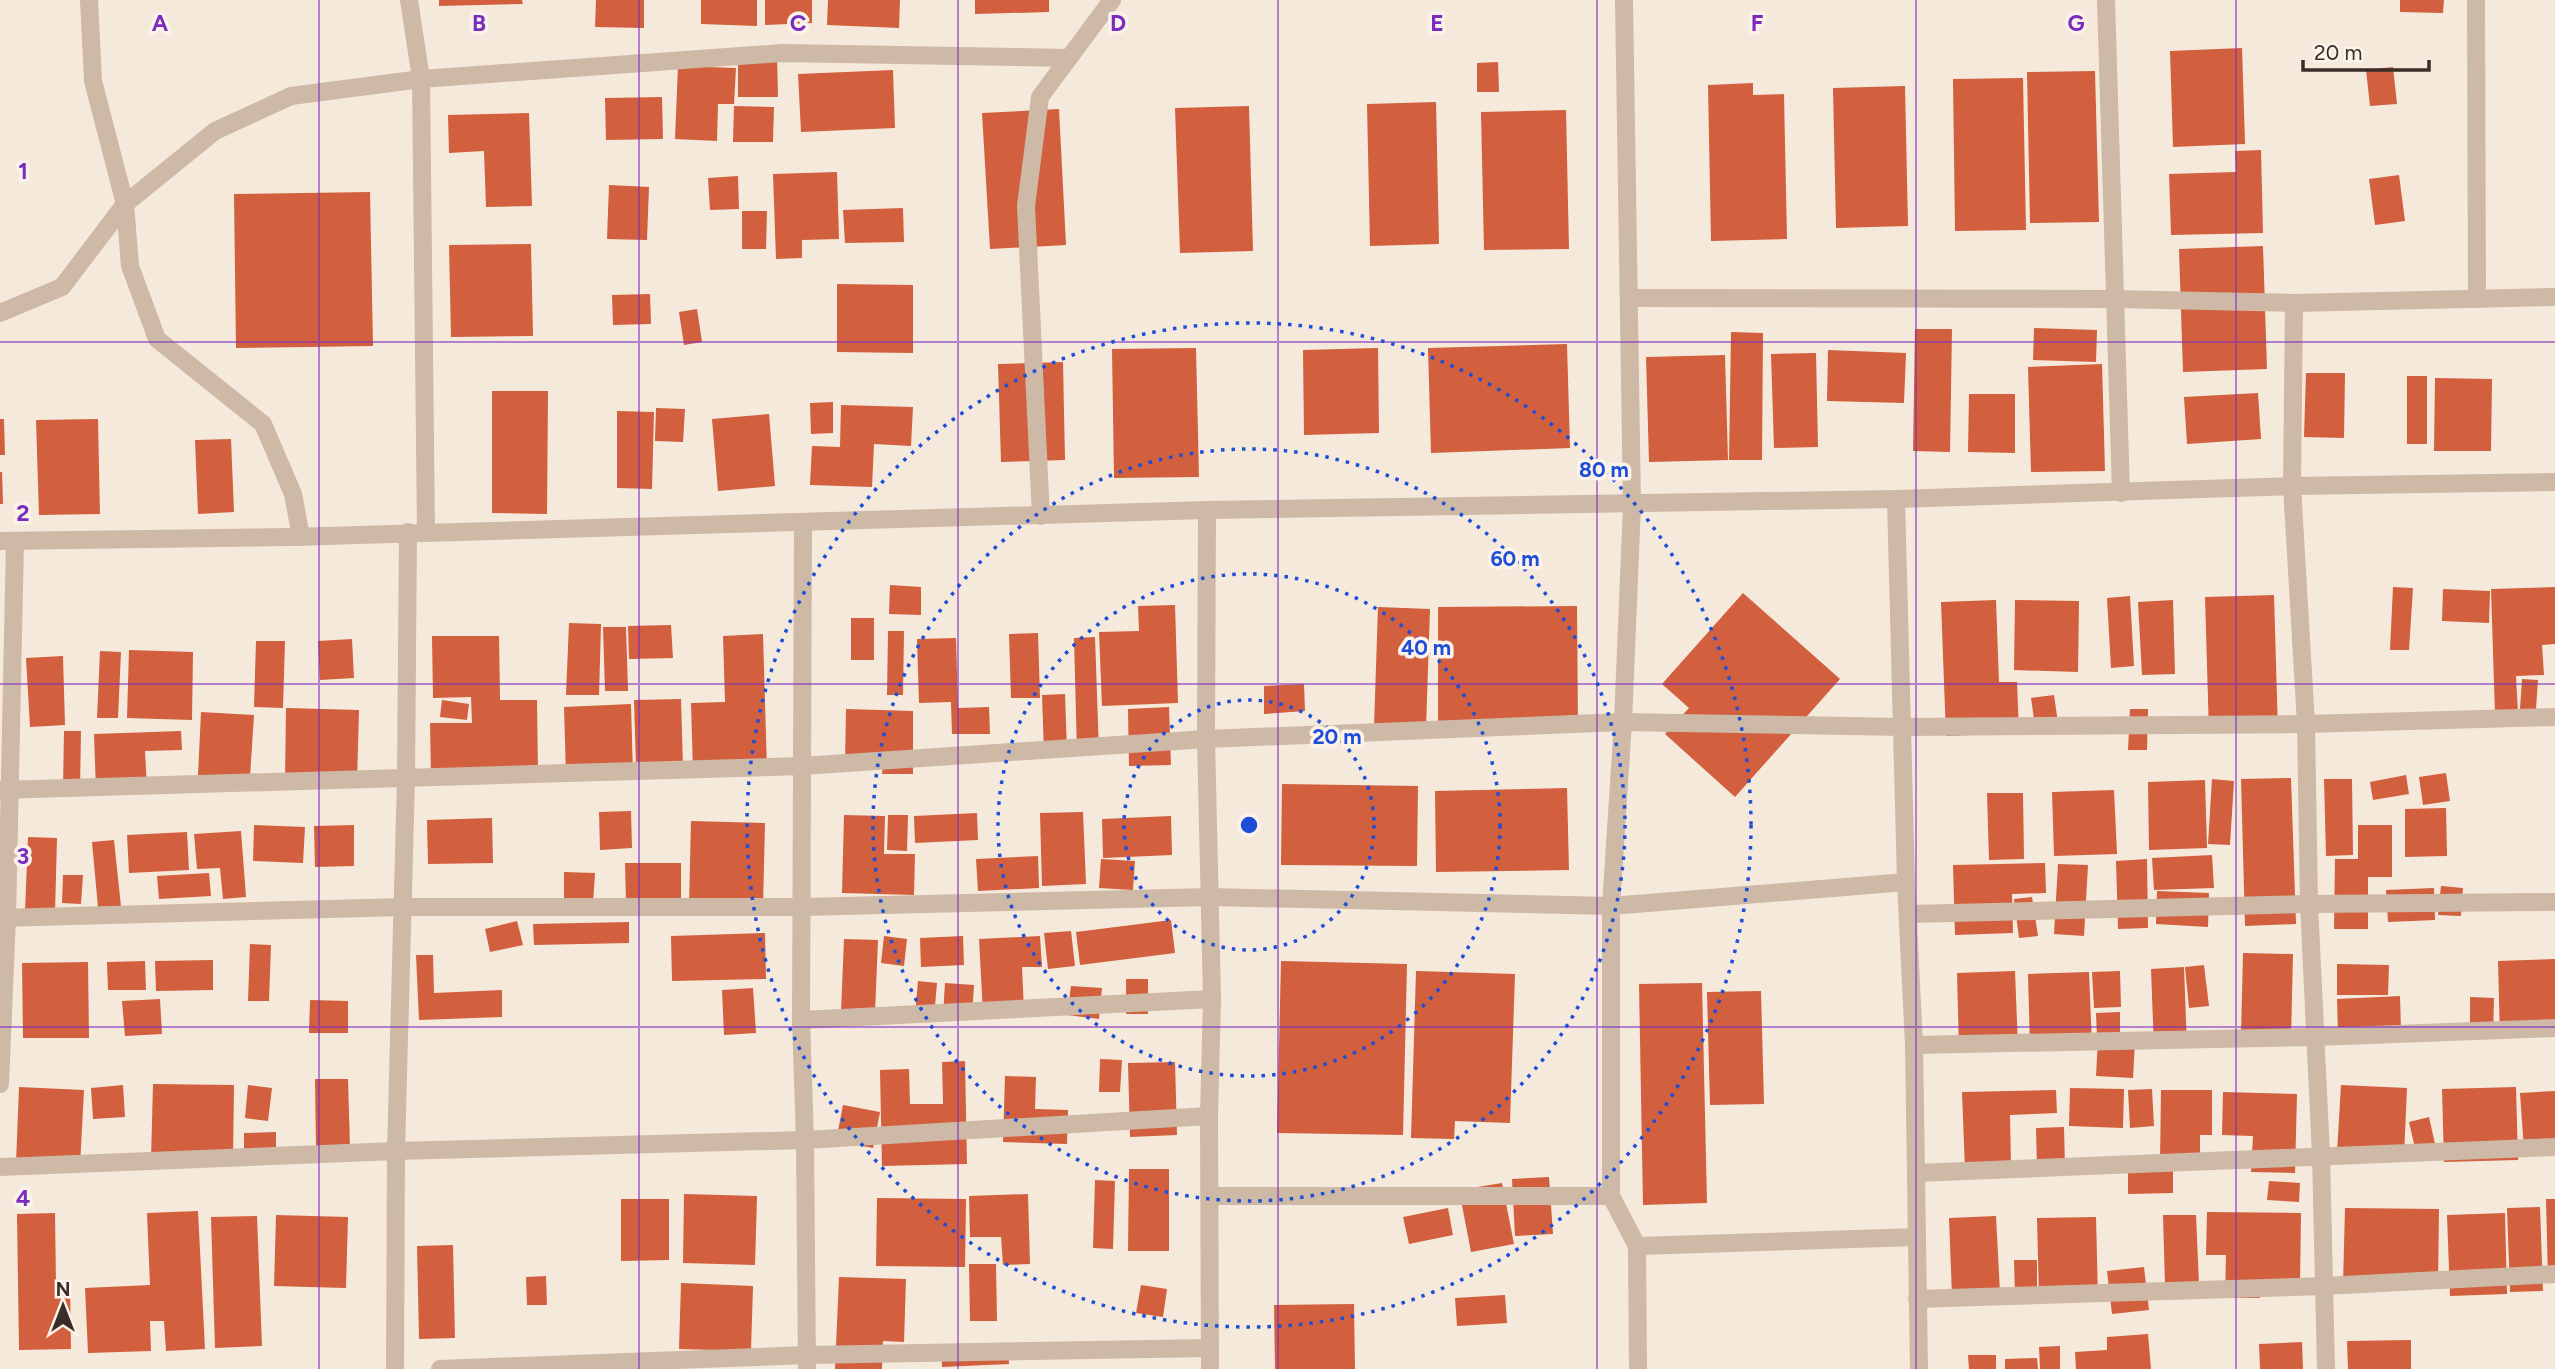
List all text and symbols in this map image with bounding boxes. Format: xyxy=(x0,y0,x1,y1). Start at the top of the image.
text: A xyxy=(152,9,169,37)
text: B xyxy=(472,9,486,37)
text: C xyxy=(790,9,807,37)
text: D xyxy=(1110,9,1126,37)
text: E xyxy=(1430,9,1444,37)
text: F xyxy=(1751,9,1764,37)
text: G xyxy=(2067,9,2085,37)
scale bar xyxy=(2303,28,2429,72)
text: 20 m xyxy=(2314,40,2362,65)
text: 1 xyxy=(18,157,28,185)
text: 80 m xyxy=(1579,457,1629,482)
text: 2 xyxy=(16,499,30,527)
text: 60 m xyxy=(1490,546,1540,571)
text: 40 m xyxy=(1401,635,1451,660)
text: 20 m xyxy=(1312,724,1362,749)
centre of rings xyxy=(1237,813,1261,837)
text: 3 xyxy=(17,842,29,870)
text: 4 xyxy=(16,1184,30,1212)
north arrow xyxy=(28,1271,98,1341)
text: N xyxy=(56,1278,70,1301)

